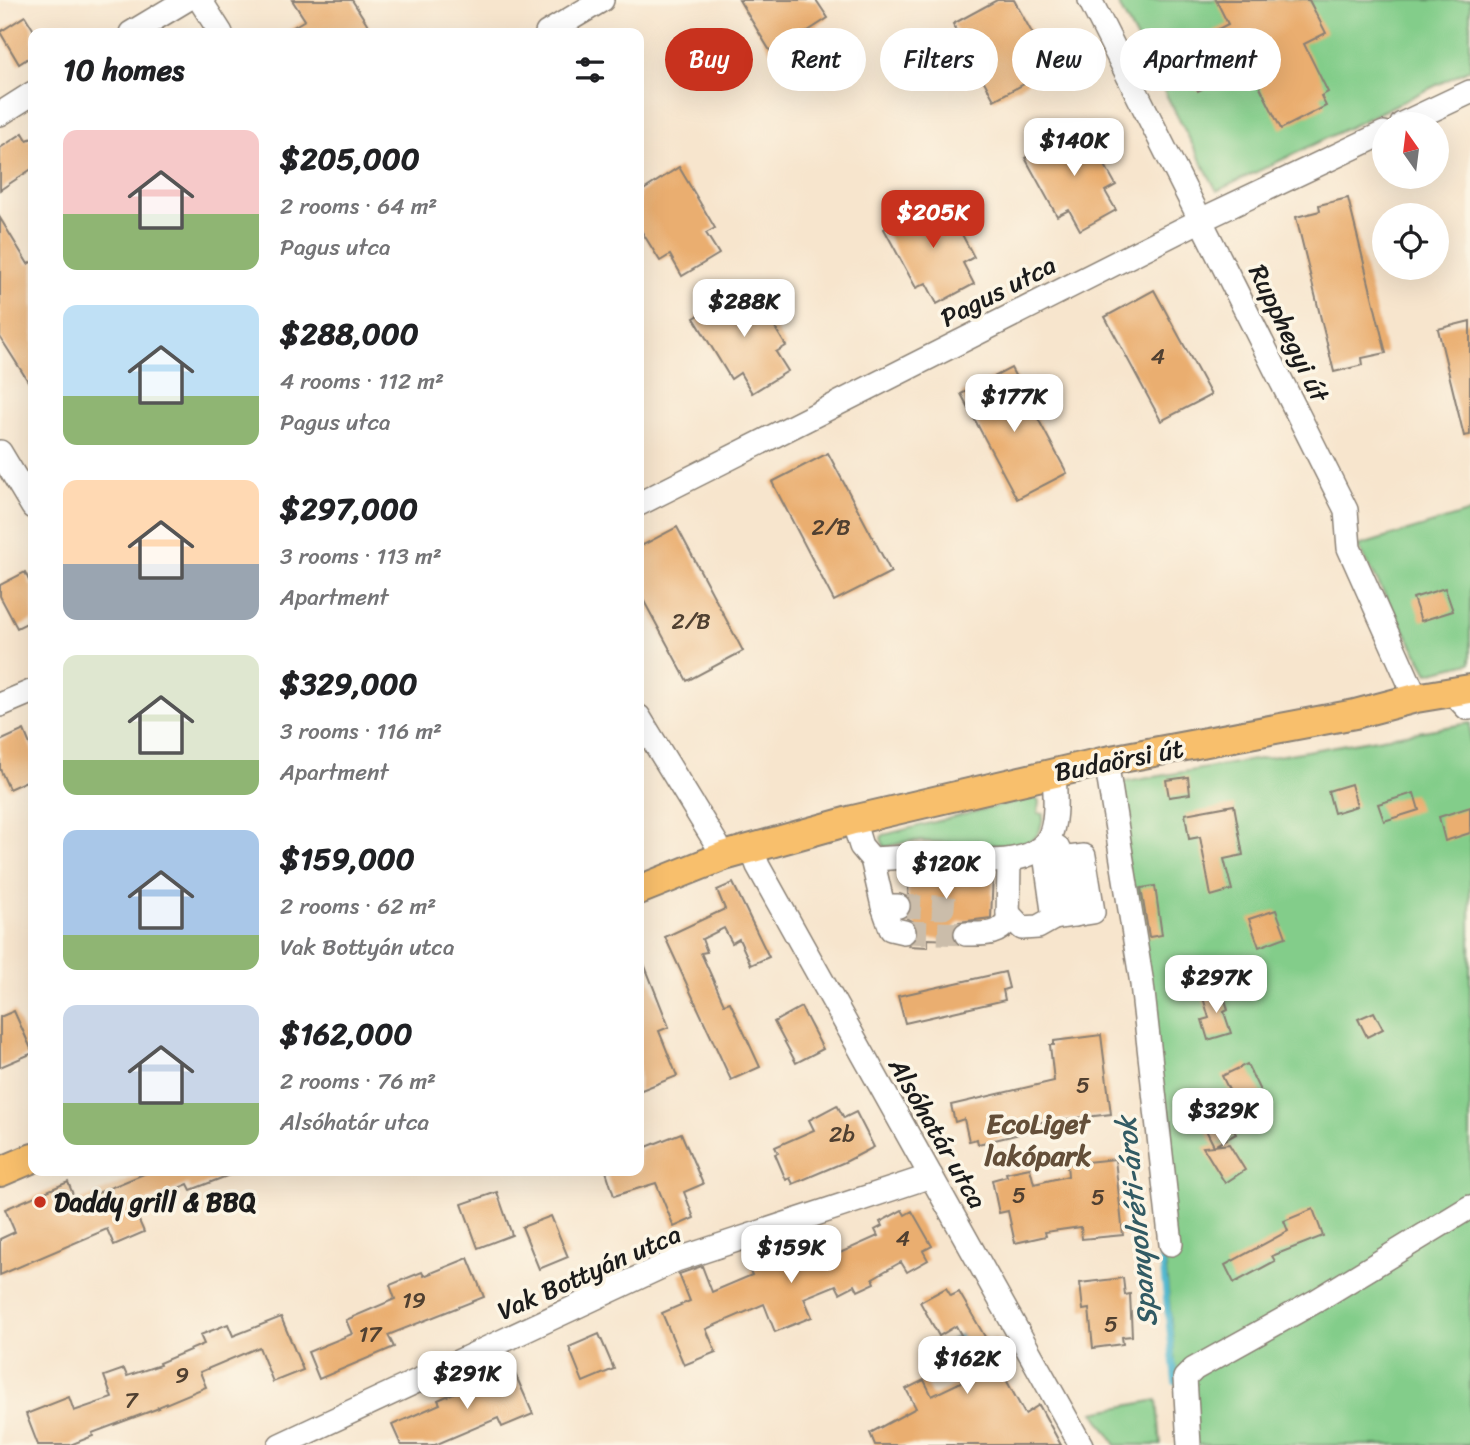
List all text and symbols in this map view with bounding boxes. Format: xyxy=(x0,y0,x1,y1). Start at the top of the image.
chip: Buy xyxy=(665,28,753,91)
chip: Rent xyxy=(767,28,866,91)
chip: Filters xyxy=(880,28,998,91)
chip: New xyxy=(1012,28,1106,91)
chip: Apartment xyxy=(1120,28,1281,91)
text: 10 homes xyxy=(63,43,184,97)
icon: filters xyxy=(571,51,609,89)
north arrow xyxy=(1372,112,1449,189)
map controls xyxy=(1372,112,1449,280)
pin: $140K xyxy=(1025,118,1123,178)
text: $140K xyxy=(1040,120,1108,161)
text: $205,000 xyxy=(280,132,420,186)
icon: home xyxy=(119,158,203,242)
text: 2 rooms · 64 m² xyxy=(280,186,437,227)
pin: $205K xyxy=(884,190,982,250)
text: $205K xyxy=(897,192,969,233)
button: locate xyxy=(1372,203,1449,280)
text: Pagus utca xyxy=(280,227,391,268)
street label: Pagus utca xyxy=(932,242,1064,340)
street label: Rupphegyi út xyxy=(1236,256,1343,411)
pin: $288K xyxy=(695,280,793,339)
text: $288K xyxy=(709,281,779,322)
text: $288,000 xyxy=(280,307,419,361)
icon: home xyxy=(119,333,203,417)
house number: 4 xyxy=(1151,336,1165,377)
text: 4 rooms · 112 m² xyxy=(280,361,444,402)
pin: $177K xyxy=(965,374,1063,434)
text: $177K xyxy=(981,376,1047,417)
text: Pagus utca xyxy=(280,402,391,443)
text: $297,000 xyxy=(280,482,418,536)
house number: 2/B xyxy=(811,507,851,548)
icon: home xyxy=(119,508,203,592)
text: 3 rooms · 113 m² xyxy=(280,536,442,577)
text: Apartment xyxy=(280,577,389,618)
house number: 2/B xyxy=(671,601,711,642)
text: $329,000 xyxy=(280,657,417,711)
icon: home xyxy=(119,683,203,767)
text: 3 rooms · 116 m² xyxy=(280,711,442,752)
street label: Budaörsi út xyxy=(1050,725,1188,795)
text: Apartment xyxy=(280,752,389,793)
text: $159,000 xyxy=(280,832,415,886)
pin: $120K xyxy=(897,842,995,901)
text: $120K xyxy=(912,843,980,884)
icon: home xyxy=(119,858,203,942)
text: 2 rooms · 62 m² xyxy=(280,886,436,927)
text: Vak Bottyán utca xyxy=(280,927,455,968)
pin: $297K xyxy=(1167,956,1265,1015)
text: $297K xyxy=(1181,957,1251,998)
text: $162,000 xyxy=(280,1007,412,1061)
icon: home xyxy=(119,1033,203,1117)
street label: Alsóhatár utca xyxy=(875,1048,1000,1218)
text: 2 rooms · 76 m² xyxy=(280,1061,436,1102)
house number: 5 xyxy=(1076,1065,1090,1106)
pin: $329K xyxy=(1174,1088,1272,1148)
text: $329K xyxy=(1188,1090,1258,1131)
district label: EcoLiget lakópark xyxy=(984,1099,1092,1180)
text: Alsóhatár utca xyxy=(280,1102,429,1143)
water label: Spanyolréti-árok xyxy=(1101,1112,1172,1329)
house number: 2b xyxy=(829,1114,855,1155)
house number: 5 xyxy=(1012,1175,1026,1216)
house number: 5 xyxy=(1091,1177,1105,1218)
place label: Daddy grill & BBQ xyxy=(54,1179,256,1225)
marker: Daddy grill & BBQ xyxy=(32,1194,48,1210)
street label: Vak Bottyán utca xyxy=(490,1211,688,1333)
house number: 4 xyxy=(896,1218,910,1259)
pin: $159K xyxy=(742,1226,840,1285)
text: $159K xyxy=(757,1227,825,1268)
house number: 19 xyxy=(402,1280,426,1321)
house number: 5 xyxy=(1104,1304,1118,1345)
house number: 17 xyxy=(359,1314,383,1355)
pin: $162K xyxy=(918,1336,1016,1396)
text: $162K xyxy=(934,1338,1000,1379)
pin: $291K xyxy=(418,1352,516,1411)
text: $291K xyxy=(434,1353,500,1394)
house number: 9 xyxy=(175,1355,189,1396)
house number: 7 xyxy=(124,1380,139,1421)

